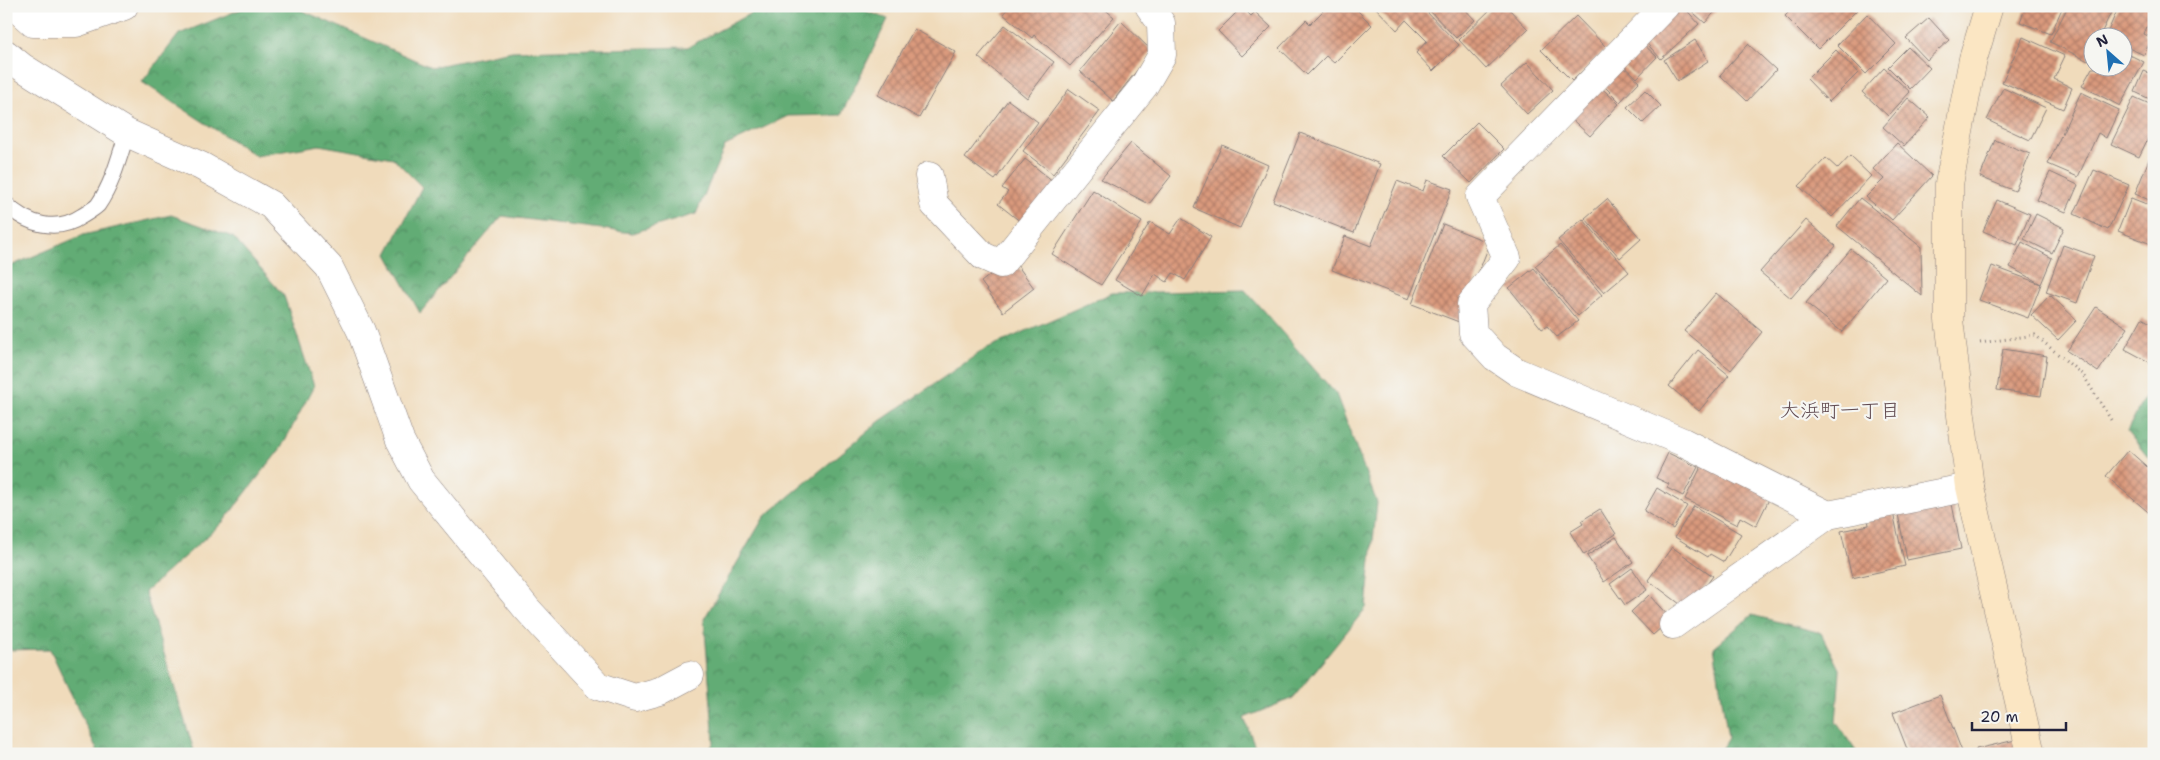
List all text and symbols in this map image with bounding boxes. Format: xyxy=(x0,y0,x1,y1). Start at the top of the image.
north arrow xyxy=(2082,28,2132,78)
text: N xyxy=(2093,30,2111,51)
district label: 大浜町一丁目 xyxy=(1780,397,1900,423)
scale bar xyxy=(1972,700,2066,732)
text: 20 m xyxy=(1980,707,2019,727)

